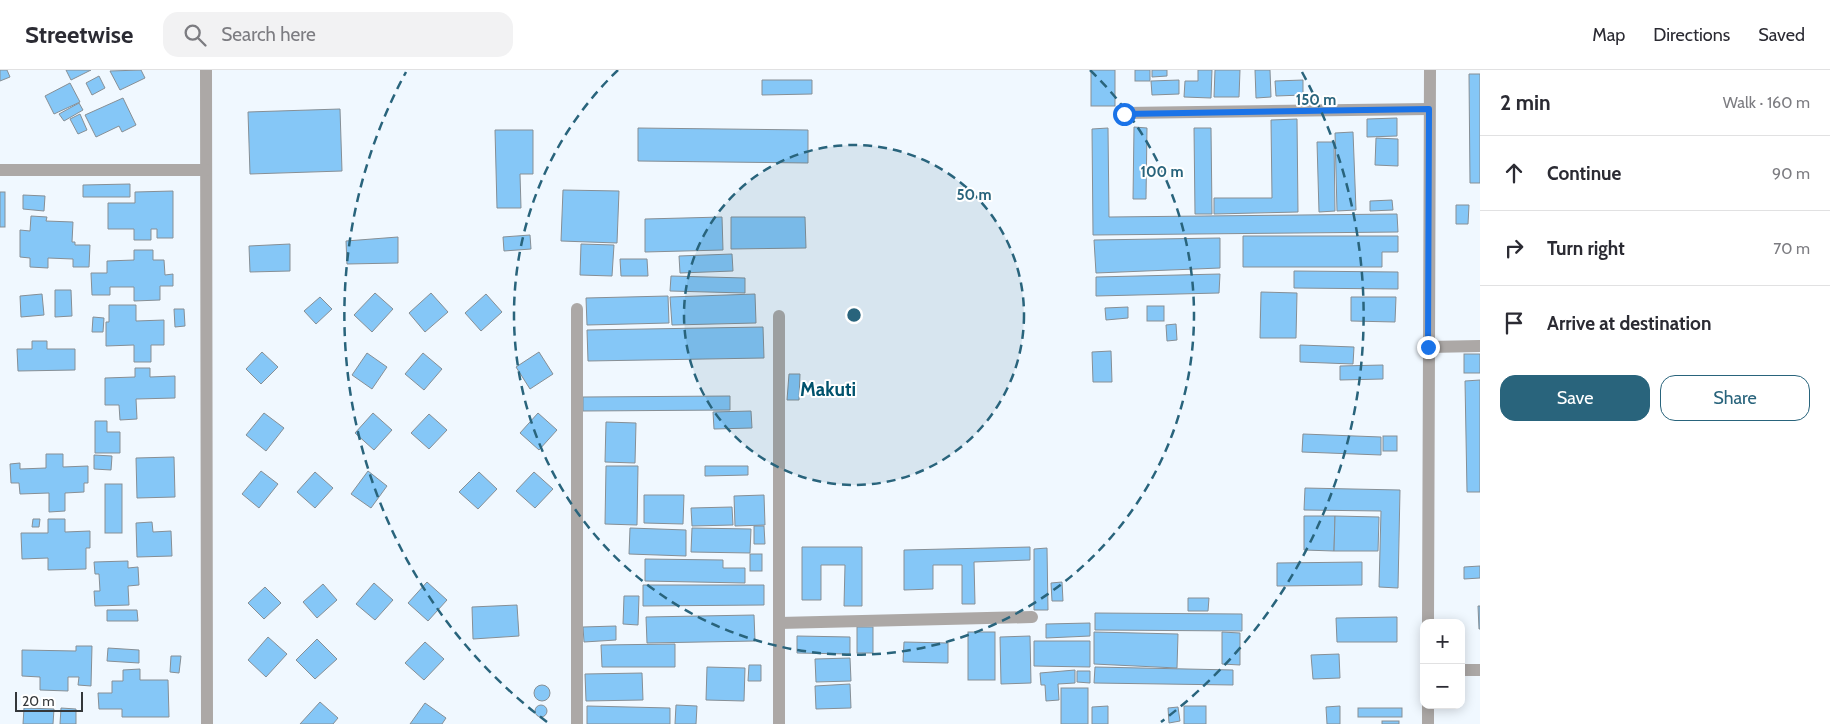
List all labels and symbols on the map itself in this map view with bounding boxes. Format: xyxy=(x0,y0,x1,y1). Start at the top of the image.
text: 150 m xyxy=(1296,91,1336,109)
route start xyxy=(1113,103,1136,126)
text: 100 m xyxy=(1140,163,1184,181)
text: 50 m xyxy=(956,186,992,204)
centre of rings xyxy=(845,306,863,324)
route end xyxy=(1417,336,1440,359)
district label: Makuti xyxy=(800,378,856,401)
scale bar xyxy=(15,689,82,712)

